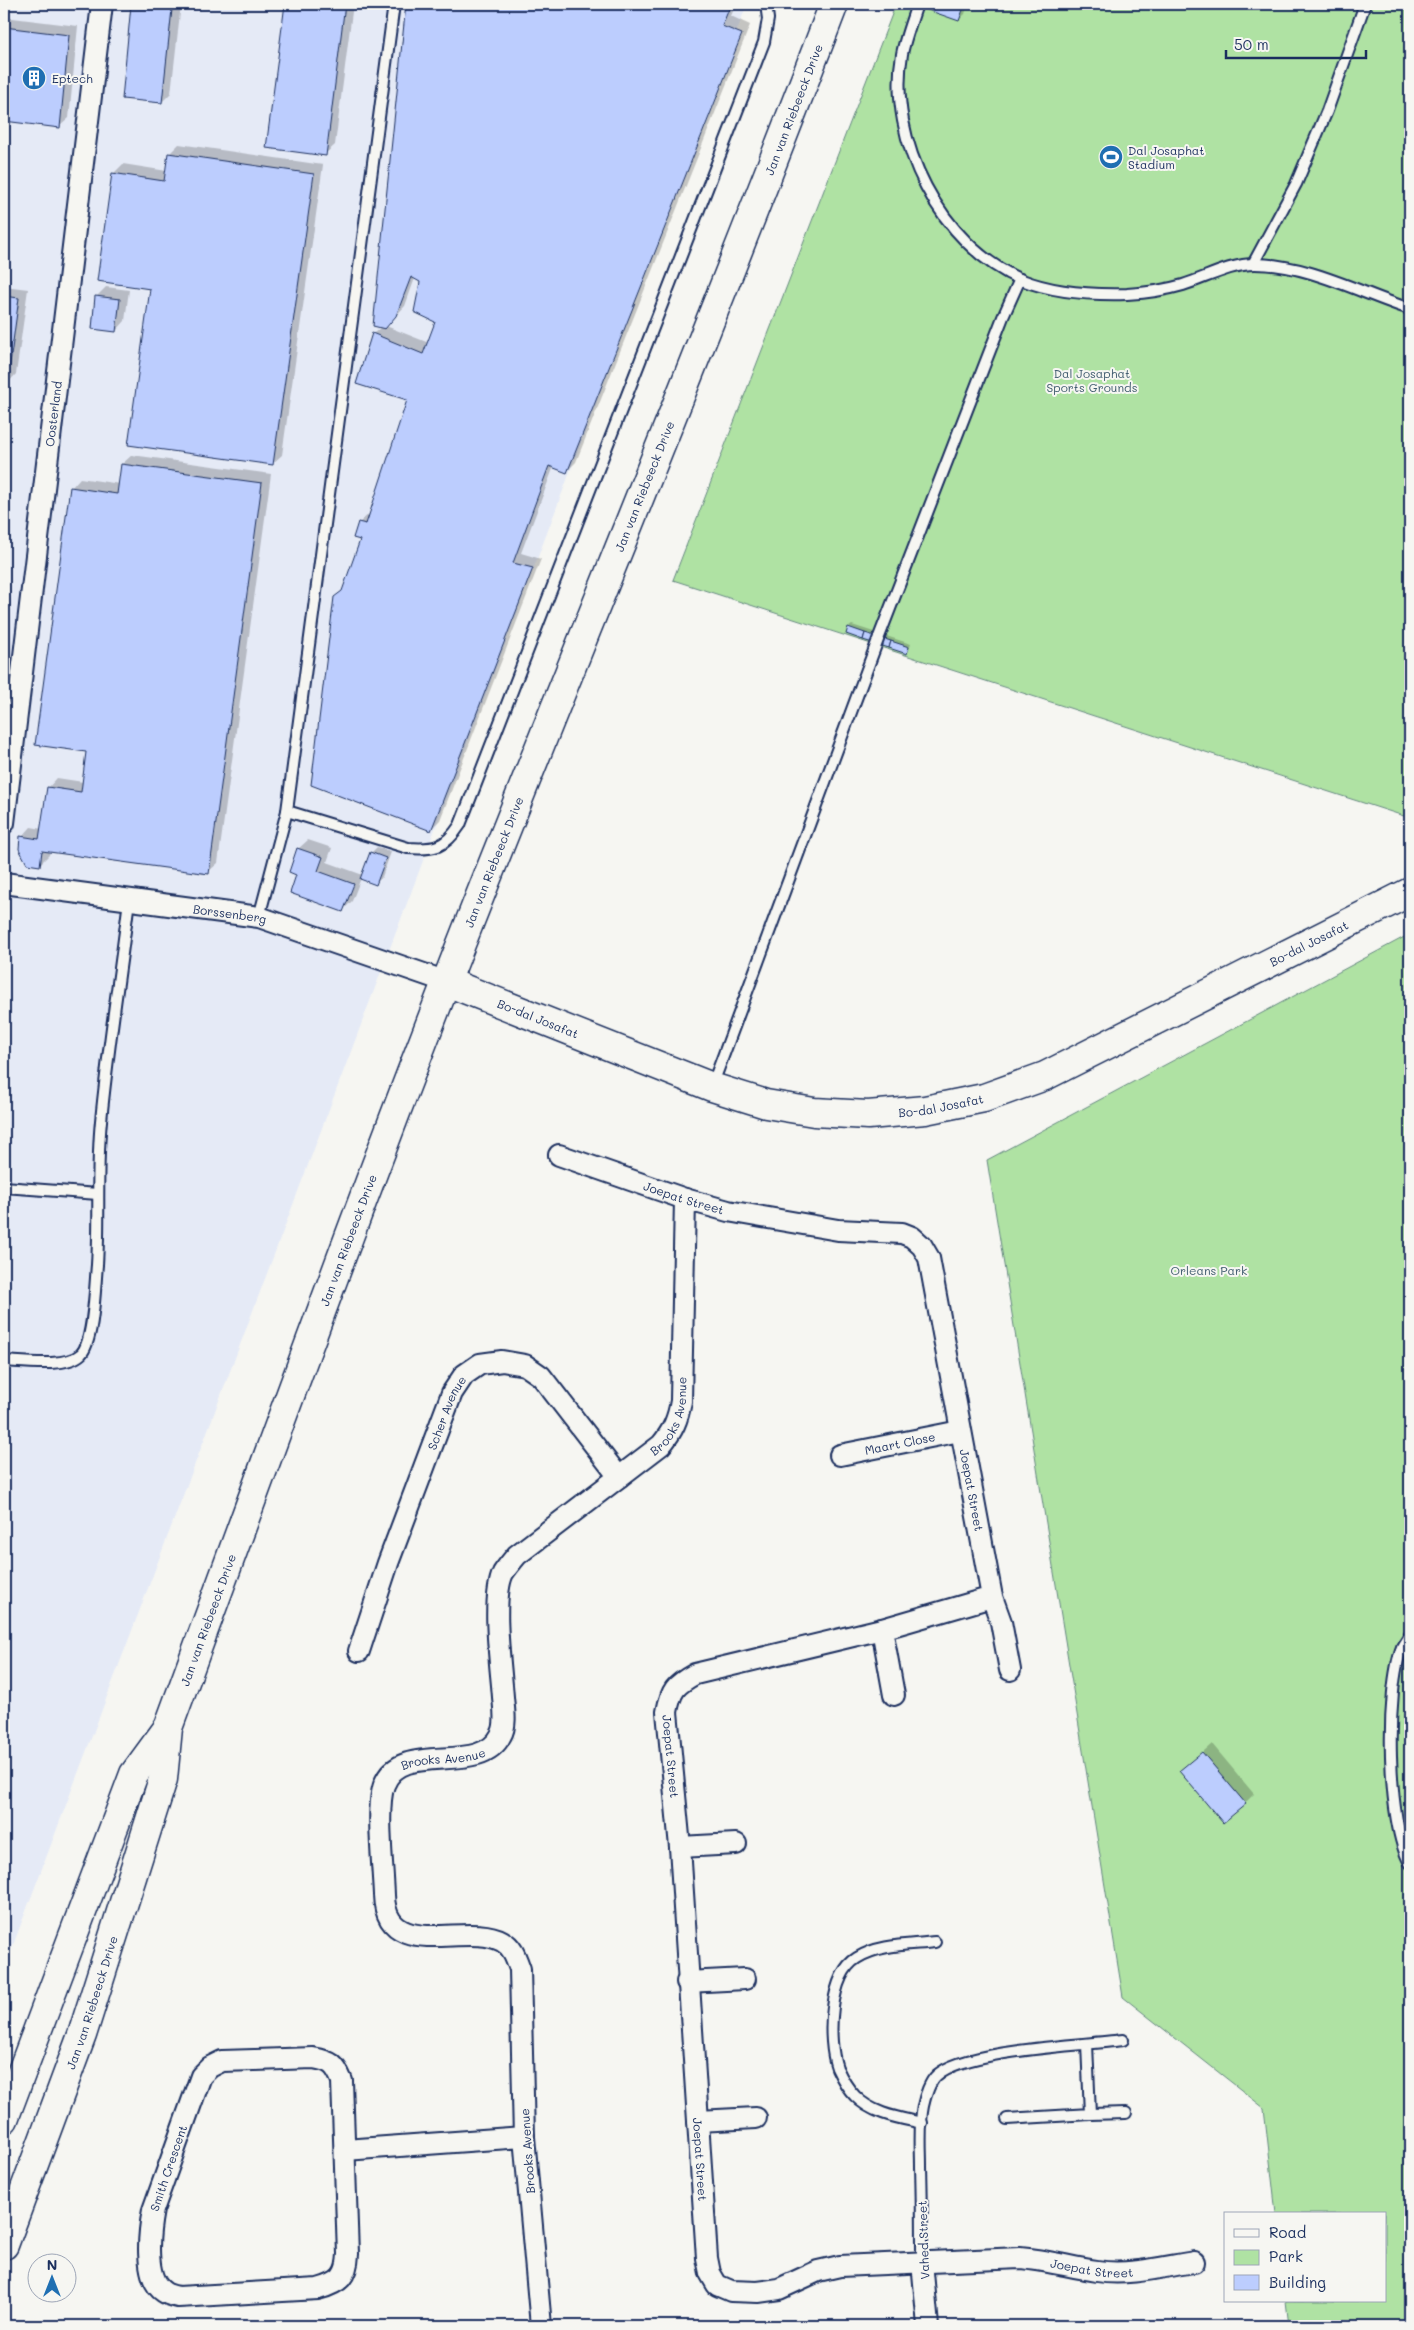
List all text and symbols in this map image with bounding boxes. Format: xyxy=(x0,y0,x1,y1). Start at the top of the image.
scale bar xyxy=(1226,28,1366,60)
text: 50 m xyxy=(1234,34,1269,54)
street label: Jan van Riebeeck Drive xyxy=(761,42,826,177)
building icon: Eptech xyxy=(21,65,47,91)
place label: Eptech xyxy=(52,70,93,86)
place label: Dal Josaphat Stadium xyxy=(1128,142,1205,172)
sports icon: Dal Josaphat Stadium xyxy=(1098,144,1124,170)
park label: Dal Josaphat Sports Grounds xyxy=(1047,365,1138,395)
street label: Oosterland xyxy=(41,380,65,448)
street label: Jan van Riebeeck Drive xyxy=(611,418,678,554)
street label: Jan van Riebeeck Drive xyxy=(460,794,527,930)
street label: Borssenberg xyxy=(192,900,269,927)
street label: Bo-dal Josafat xyxy=(1267,917,1351,970)
street label: Bo-dal Josafat xyxy=(495,995,581,1041)
street label: Bo-dal Josafat xyxy=(898,1090,985,1120)
street label: Jan van Riebeeck Drive xyxy=(316,1172,380,1308)
street label: Joepat Street xyxy=(642,1177,726,1218)
park label: Orleans Park xyxy=(1171,1262,1247,1278)
street label: Scher Avenue xyxy=(423,1372,469,1452)
street label: Brooks Avenue xyxy=(646,1377,689,1459)
street label: Maart Close xyxy=(863,1428,937,1458)
street label: Joepat Street xyxy=(957,1448,988,1533)
street label: Jan van Riebeeck Drive xyxy=(176,1552,239,1688)
street label: Joepat Street xyxy=(659,1714,683,1799)
street label: Brooks Avenue xyxy=(398,1744,488,1773)
street label: Jan van Riebeeck Drive xyxy=(62,1934,121,2071)
street label: Brooks Avenue xyxy=(516,2108,538,2194)
street label: Joepat Street xyxy=(690,2117,711,2201)
street label: Smith Crescent xyxy=(146,2123,190,2213)
street label: Vahed Street xyxy=(914,2200,932,2280)
legend xyxy=(1224,2212,1386,2302)
text: Road xyxy=(1269,2222,1306,2242)
text: Park xyxy=(1269,2246,1303,2266)
north arrow xyxy=(28,2252,78,2302)
street label: Joepat Street xyxy=(1049,2254,1134,2280)
text: N xyxy=(47,2255,57,2274)
text: Building xyxy=(1269,2272,1326,2292)

